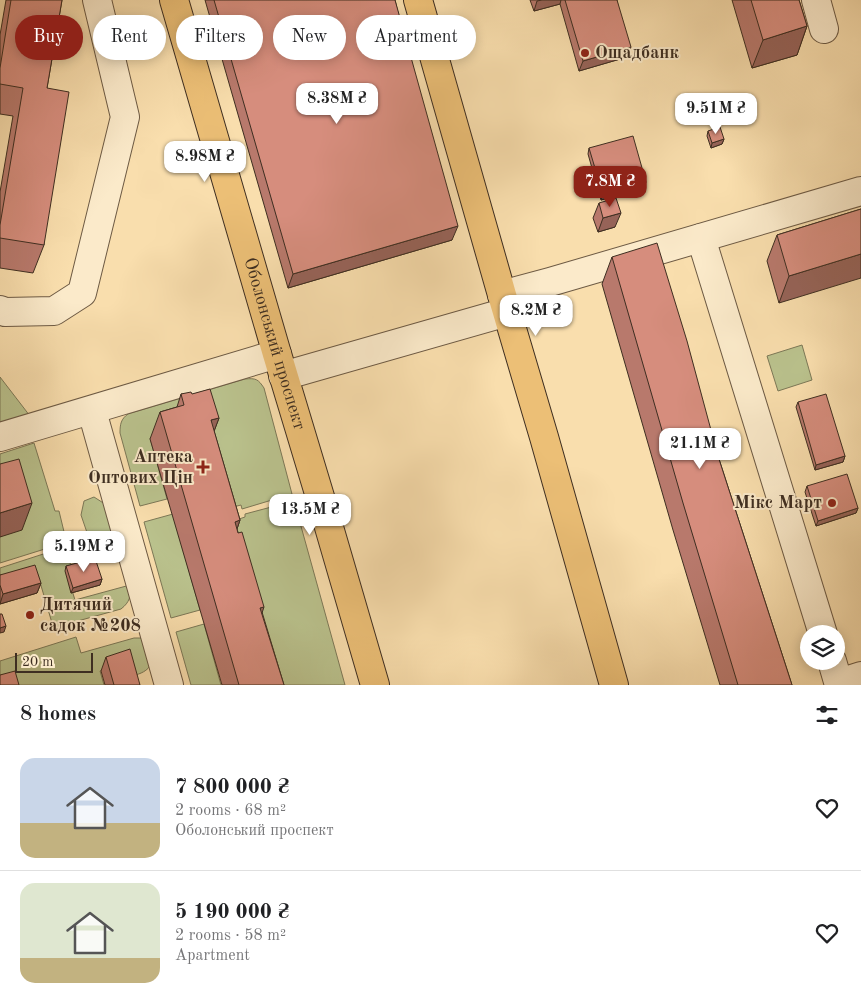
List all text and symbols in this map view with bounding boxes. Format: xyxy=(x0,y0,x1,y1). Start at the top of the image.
chip: Buy xyxy=(15,15,83,60)
chip: Rent xyxy=(93,15,166,60)
chip: Filters xyxy=(176,15,263,60)
chip: New xyxy=(273,15,346,60)
chip: Apartment xyxy=(356,15,476,60)
place label: Ощадбанк xyxy=(595,44,680,62)
marker: Ощадбанк xyxy=(579,47,591,59)
pin: 8.38M ₴ xyxy=(291,82,383,125)
text: 8.38M ₴ xyxy=(307,91,367,107)
pin: 9.51M ₴ xyxy=(670,92,762,135)
text: 9.51M ₴ xyxy=(686,101,746,117)
pin: 8.98M ₴ xyxy=(159,140,251,183)
text: 8.98M ₴ xyxy=(175,149,235,165)
pin: 7.8M ₴ xyxy=(569,166,651,208)
text: 7.8M ₴ xyxy=(585,174,635,190)
street label: Оболонський проспект xyxy=(240,255,308,432)
pin: 8.2M ₴ xyxy=(495,294,577,337)
text: 8.2M ₴ xyxy=(511,303,561,319)
pin: 21.1M ₴ xyxy=(654,428,746,470)
text: 21.1M ₴ xyxy=(670,436,730,452)
place label: Аптека Оптових Цін xyxy=(88,448,193,487)
marker: Аптека Оптових Цін xyxy=(197,461,209,473)
pin: 13.5M ₴ xyxy=(264,494,356,536)
place label: Мікс Март xyxy=(734,494,822,512)
marker: Мікс Март xyxy=(826,497,838,509)
text: 13.5M ₴ xyxy=(280,502,340,518)
pin: 5.19M ₴ xyxy=(38,530,130,573)
text: 5.19M ₴ xyxy=(54,539,114,555)
place label: Дитячий садок №208 xyxy=(40,596,141,635)
marker: Дитячий садок №208 xyxy=(24,609,36,621)
map controls xyxy=(800,625,845,670)
button: layers xyxy=(800,625,845,670)
scale bar xyxy=(15,650,92,673)
text: 20 m xyxy=(22,655,53,669)
icon: filters xyxy=(813,701,841,729)
text: 8 homes xyxy=(20,704,96,725)
text: 7 800 000 ₴ xyxy=(175,777,289,798)
icon: home xyxy=(60,778,120,838)
icon: heart xyxy=(813,794,841,822)
text: 2 rooms · 68 m² xyxy=(175,803,286,819)
text: Оболонський проспект xyxy=(175,823,334,839)
text: 5 190 000 ₴ xyxy=(175,902,289,923)
icon: home xyxy=(60,903,120,963)
icon: heart xyxy=(813,919,841,947)
text: 2 rooms · 58 m² xyxy=(175,928,286,944)
text: Apartment xyxy=(175,948,250,964)

